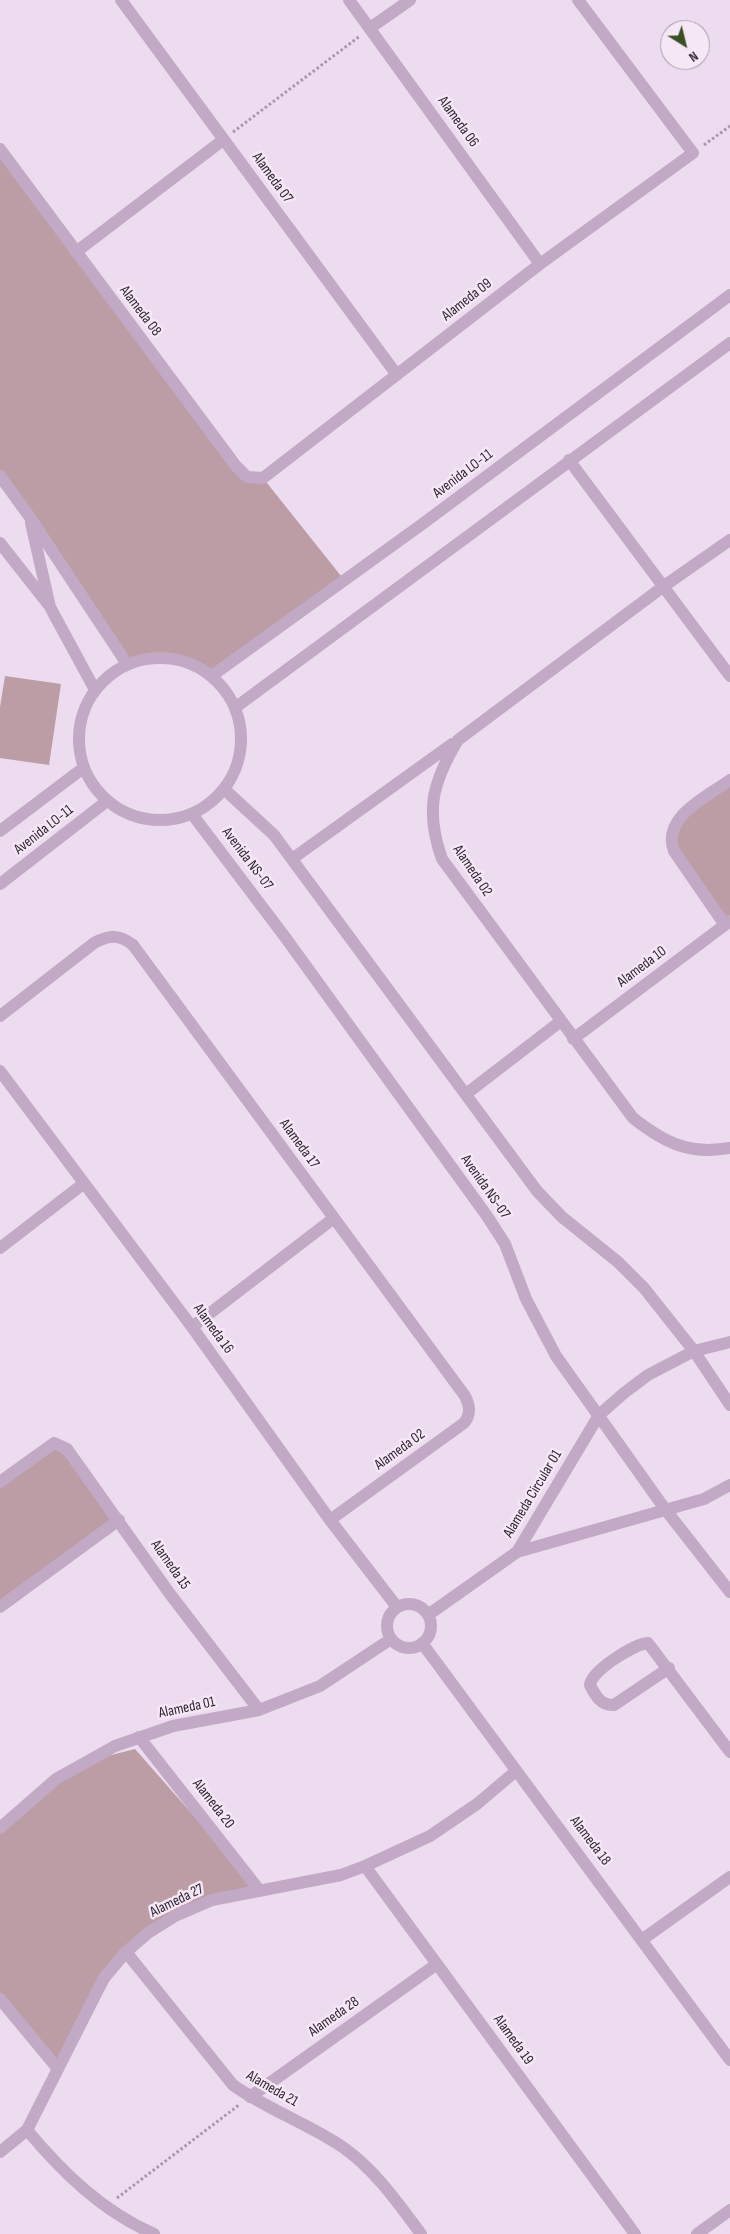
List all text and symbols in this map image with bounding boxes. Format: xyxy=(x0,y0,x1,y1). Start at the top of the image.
north arrow xyxy=(660,20,710,70)
text: N xyxy=(686,48,702,66)
street label: Alameda 06 xyxy=(434,93,482,151)
street label: Alameda 07 xyxy=(248,149,296,207)
street label: Alameda 09 xyxy=(438,275,496,325)
street label: Alameda 08 xyxy=(115,282,165,340)
street label: Avenida LO-11 xyxy=(430,446,496,502)
street label: Avenida LO-11 xyxy=(11,801,77,859)
street label: Avenida NS-07 xyxy=(218,824,276,894)
street label: Alameda 02 xyxy=(448,842,496,900)
street label: Alameda 10 xyxy=(614,943,670,991)
street label: Alameda 17 xyxy=(275,1116,323,1172)
street label: Avenida NS-07 xyxy=(456,1152,514,1222)
street label: Alameda 16 xyxy=(189,1301,237,1357)
street label: Alameda 02 xyxy=(371,1426,429,1474)
street label: Alameda Circular 01 xyxy=(500,1447,566,1541)
street label: Alameda 15 xyxy=(146,1537,194,1593)
street label: Alameda 01 xyxy=(157,1693,217,1723)
street label: Alameda 20 xyxy=(188,1776,238,1832)
street label: Alameda 18 xyxy=(566,1813,614,1869)
street label: Alameda 27 xyxy=(147,1880,207,1922)
street label: Alameda 28 xyxy=(305,1993,363,2041)
street label: Alameda 19 xyxy=(489,2012,537,2068)
street label: Alameda 21 xyxy=(243,2067,301,2111)

